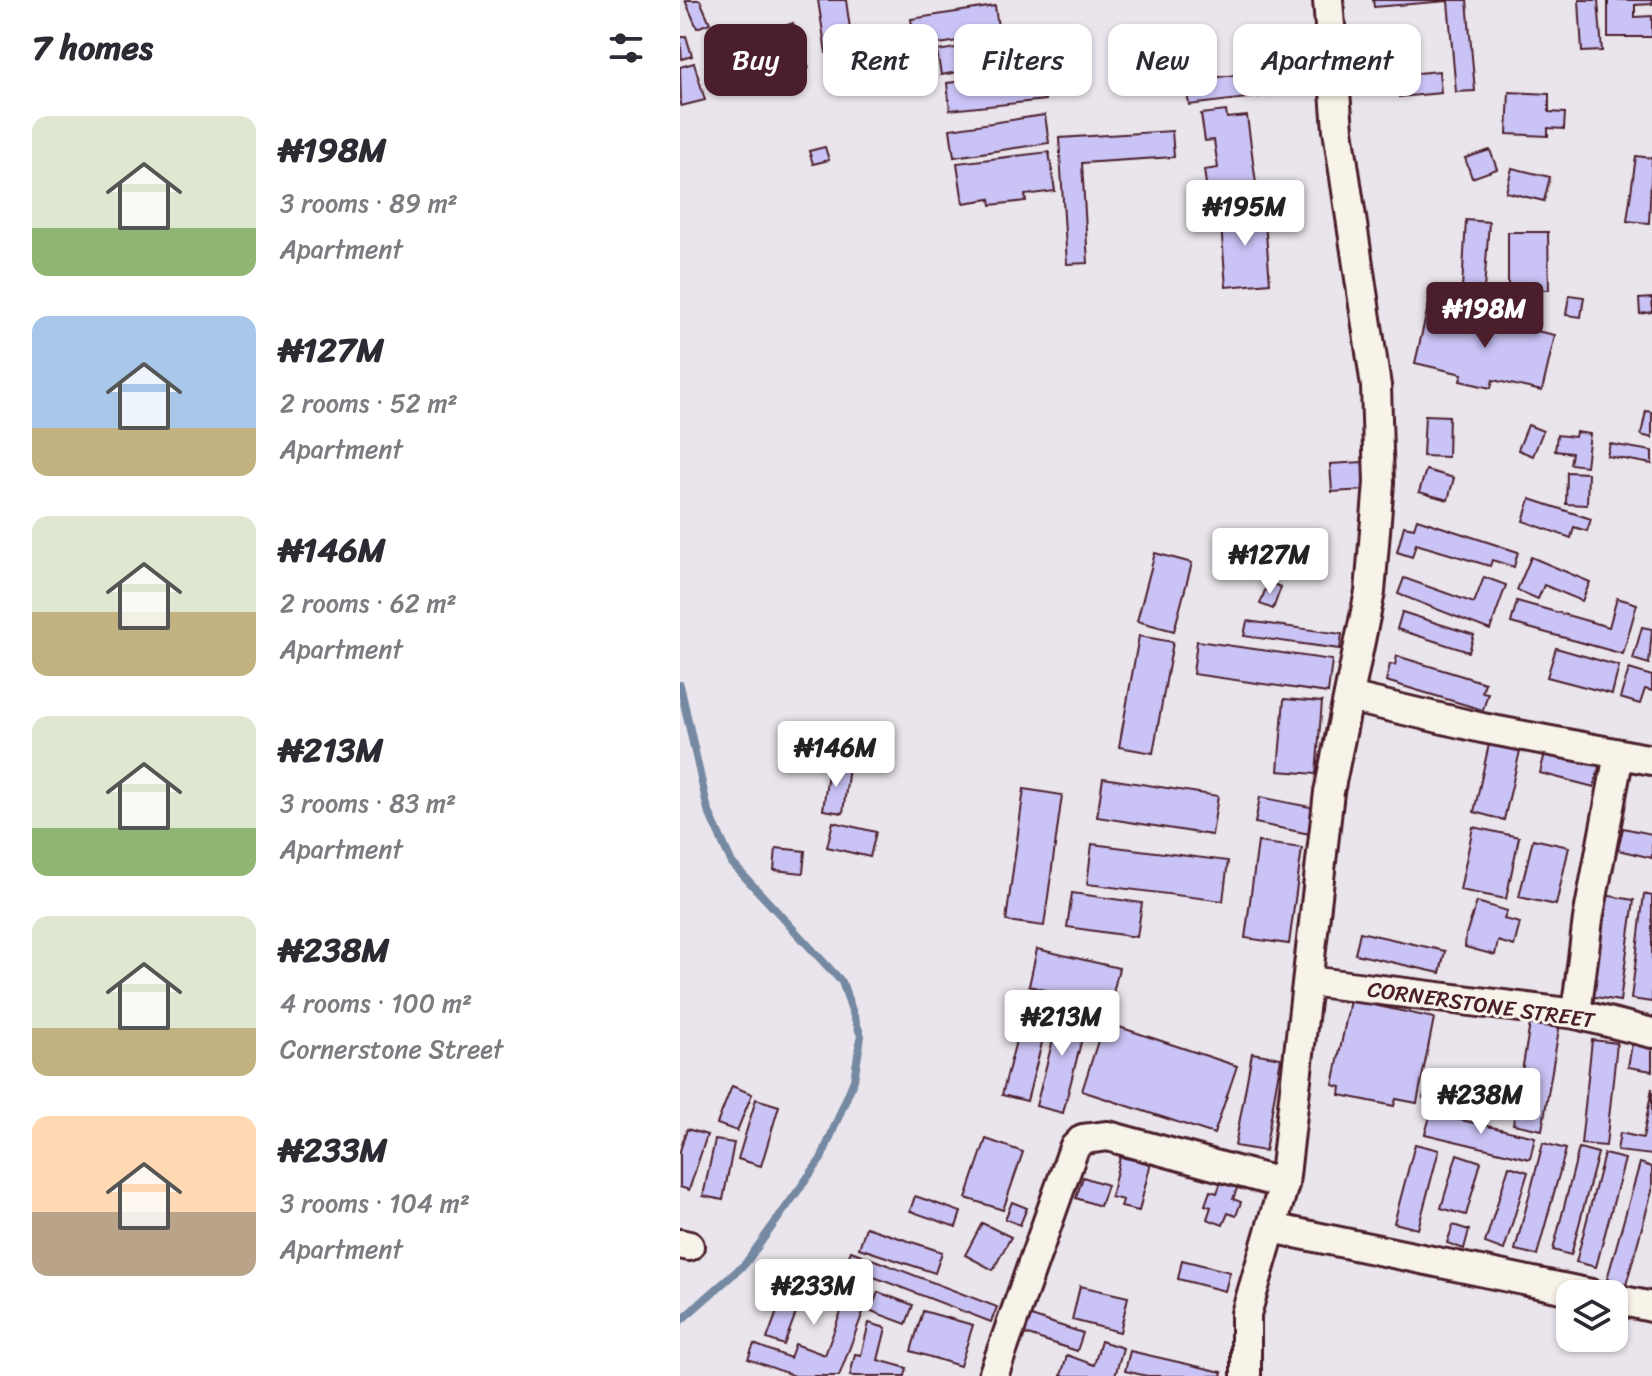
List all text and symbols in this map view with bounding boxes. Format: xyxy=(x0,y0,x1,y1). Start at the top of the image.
text: 7 homes xyxy=(32,18,153,78)
chip: Buy xyxy=(704,24,807,96)
chip: Rent xyxy=(823,24,938,96)
chip: Filters xyxy=(954,24,1092,96)
chip: New xyxy=(1108,24,1217,96)
chip: Apartment xyxy=(1233,24,1421,96)
icon: filters xyxy=(604,26,648,70)
text: ₦198M xyxy=(280,120,386,180)
icon: home xyxy=(96,148,192,244)
text: 3 rooms · 89 m² xyxy=(280,180,458,226)
pin: ₦195M xyxy=(1189,180,1301,248)
text: ₦195M xyxy=(1204,183,1286,229)
text: Apartment xyxy=(280,226,403,272)
pin: ₦198M xyxy=(1429,282,1541,350)
text: ₦198M xyxy=(1444,285,1526,331)
text: ₦127M xyxy=(280,320,384,380)
icon: home xyxy=(96,348,192,444)
text: 2 rooms · 52 m² xyxy=(280,380,458,426)
text: Apartment xyxy=(280,426,403,472)
text: ₦146M xyxy=(280,520,386,580)
pin: ₦127M xyxy=(1214,528,1326,596)
text: ₦127M xyxy=(1230,531,1310,577)
icon: home xyxy=(96,548,192,644)
text: 2 rooms · 62 m² xyxy=(280,580,457,626)
text: Apartment xyxy=(280,626,403,672)
text: ₦213M xyxy=(280,720,383,780)
pin: ₦146M xyxy=(780,721,892,789)
text: ₦146M xyxy=(796,724,876,770)
icon: home xyxy=(96,748,192,844)
text: 3 rooms · 83 m² xyxy=(280,780,456,826)
text: Apartment xyxy=(280,826,403,872)
text: ₦238M xyxy=(280,920,389,980)
icon: home xyxy=(96,948,192,1044)
street label: CORNERSTONE STREET xyxy=(1365,969,1598,1040)
text: 4 rooms · 100 m² xyxy=(280,980,472,1026)
pin: ₦213M xyxy=(1006,990,1118,1058)
text: ₦213M xyxy=(1023,993,1101,1039)
text: Cornerstone Street xyxy=(280,1026,503,1072)
pin: ₦238M xyxy=(1425,1068,1537,1136)
text: ₦238M xyxy=(1439,1071,1523,1117)
text: ₦233M xyxy=(280,1120,387,1180)
icon: home xyxy=(96,1148,192,1244)
text: 3 rooms · 104 m² xyxy=(280,1180,470,1226)
text: Apartment xyxy=(280,1226,403,1272)
pin: ₦233M xyxy=(758,1259,870,1327)
text: ₦233M xyxy=(773,1262,855,1308)
map controls xyxy=(1556,1280,1628,1352)
button: layers xyxy=(1556,1280,1628,1352)

